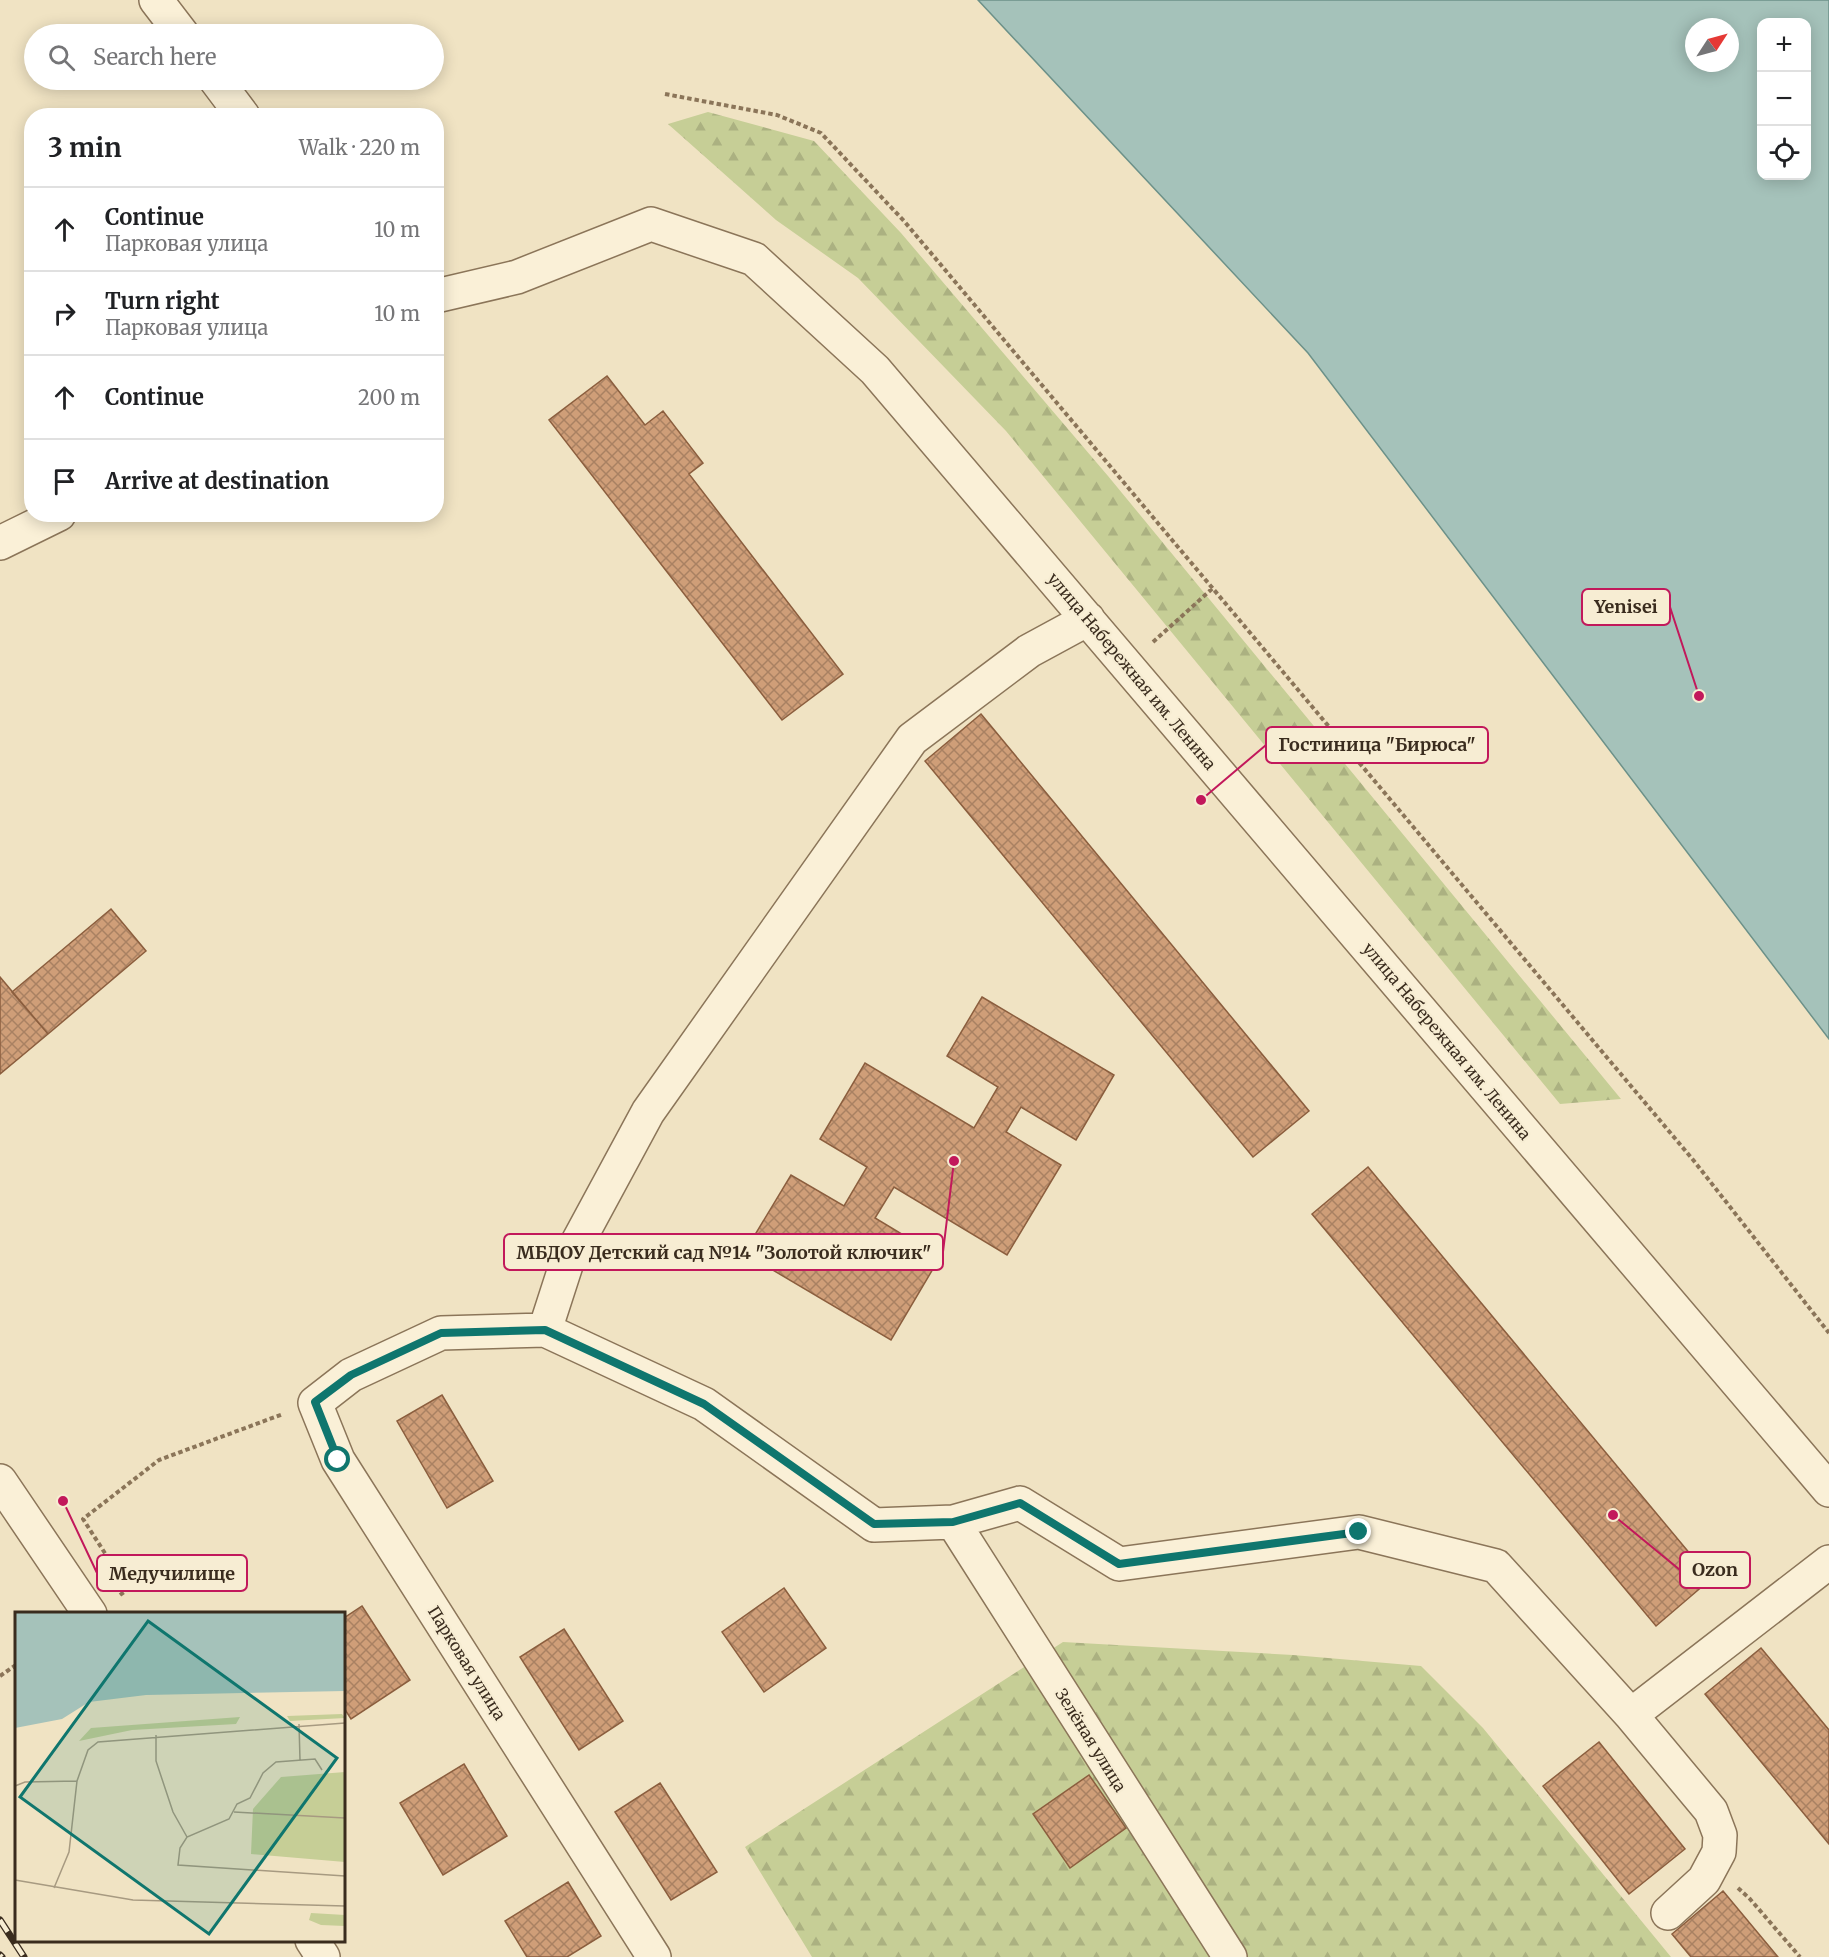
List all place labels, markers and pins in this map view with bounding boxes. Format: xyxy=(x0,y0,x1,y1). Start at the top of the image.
callout: Yenisei xyxy=(1582,589,1670,625)
callout: Гостиница "Бирюса" xyxy=(1266,727,1488,763)
callout: МБДОУ Детский сад №14 "Золотой ключик" xyxy=(504,1234,943,1270)
callout: Ozon xyxy=(1680,1552,1750,1588)
callout: Медучилище xyxy=(97,1555,247,1591)

